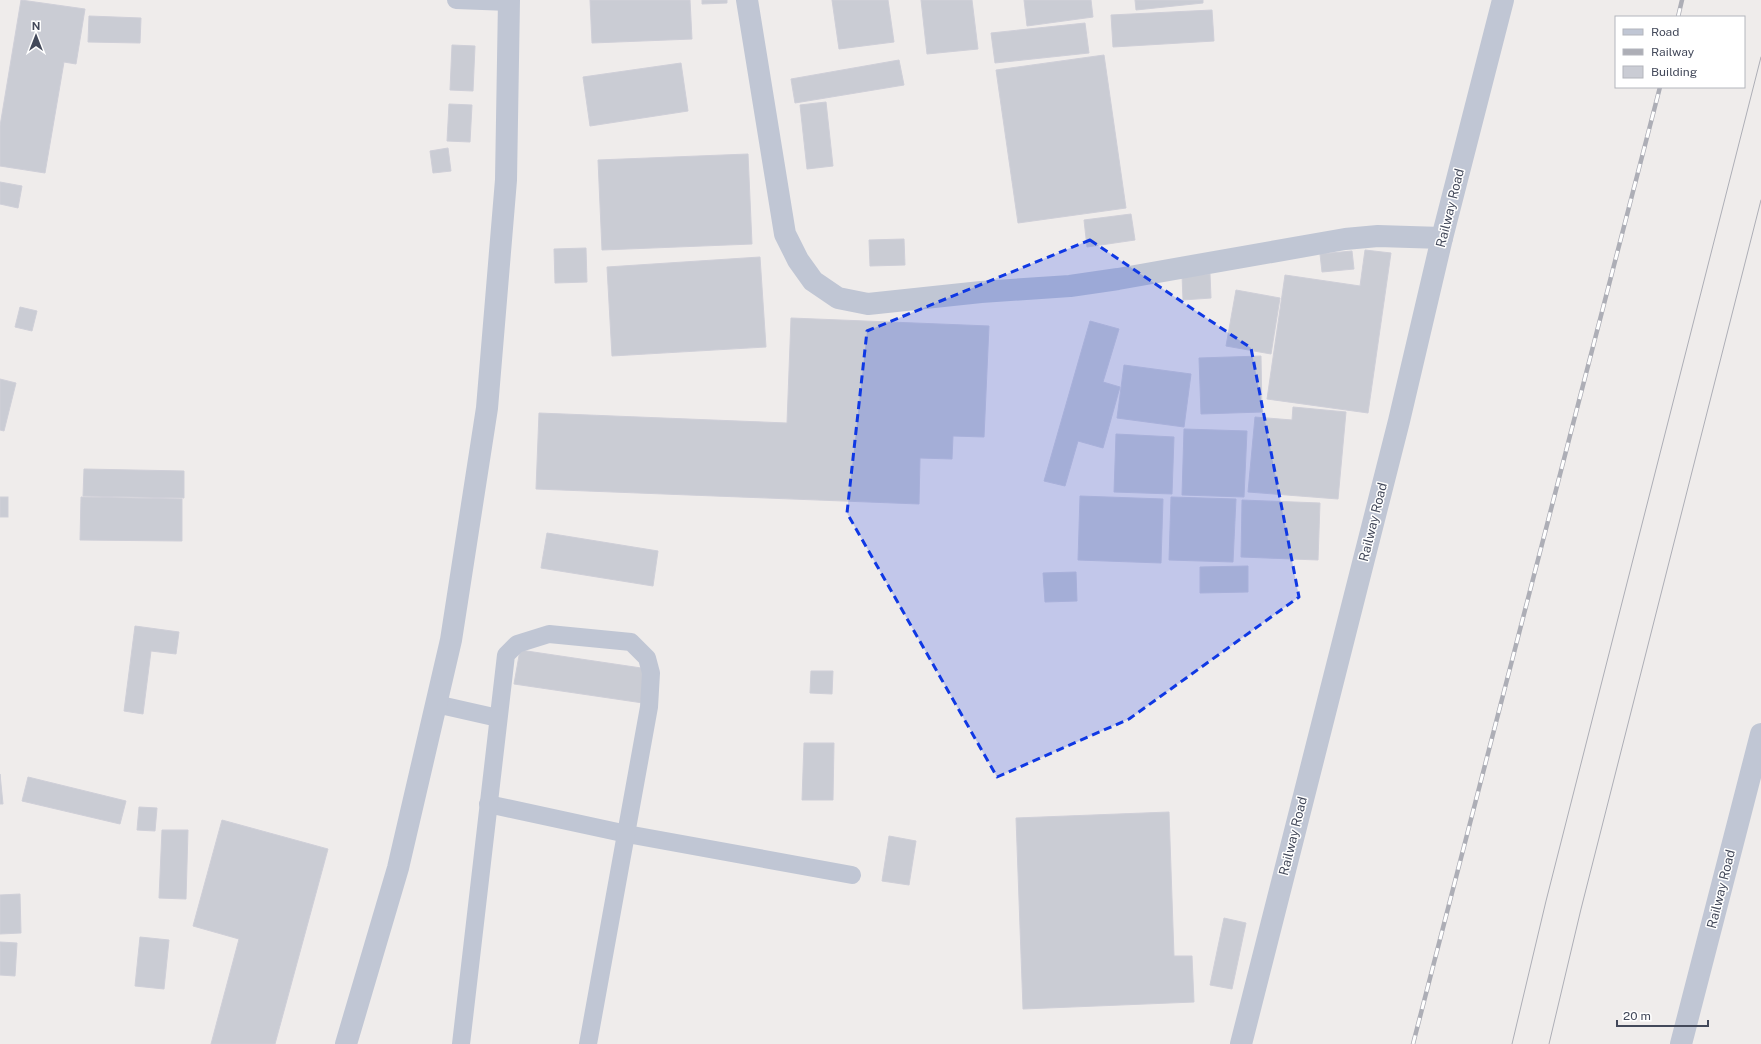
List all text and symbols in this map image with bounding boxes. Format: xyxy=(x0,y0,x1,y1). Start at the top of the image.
north arrow xyxy=(16,16,56,56)
legend xyxy=(1615,16,1745,88)
text: N xyxy=(32,20,40,32)
text: Road xyxy=(1651,25,1679,39)
text: Railway xyxy=(1651,45,1695,59)
text: Building xyxy=(1651,65,1697,79)
street label: Railway Road xyxy=(1433,167,1467,249)
street label: Railway Road xyxy=(1356,481,1390,563)
street label: Railway Road xyxy=(1276,795,1310,877)
street label: Railway Road xyxy=(1704,848,1738,930)
scale bar xyxy=(1617,1002,1708,1028)
text: 20 m xyxy=(1623,1009,1651,1023)

